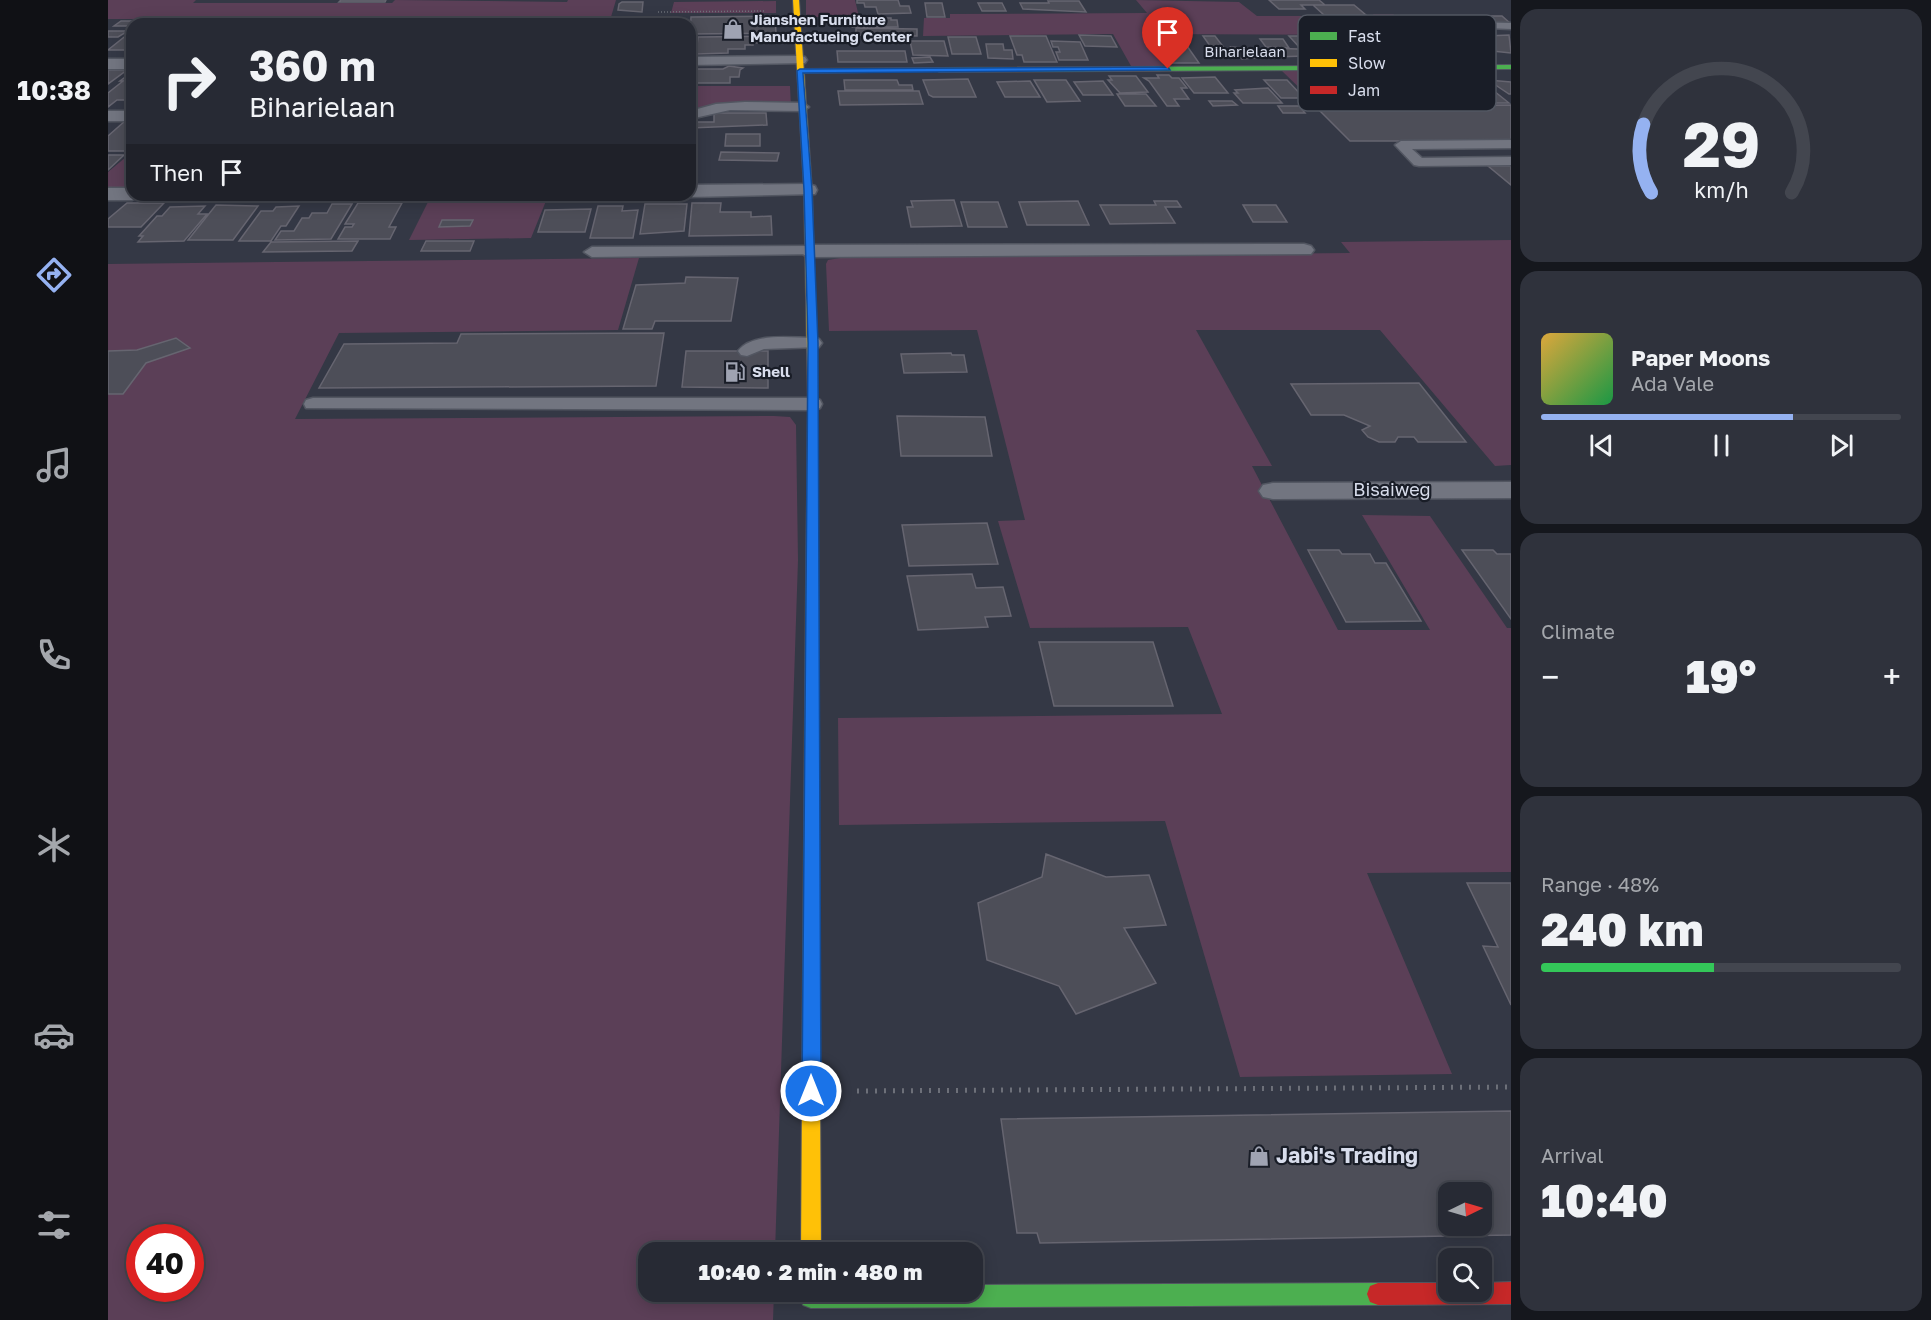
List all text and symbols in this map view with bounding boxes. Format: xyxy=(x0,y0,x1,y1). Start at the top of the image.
pin xyxy=(1142,7,1193,69)
place label: Jianshen Furniture Manufactueing Center xyxy=(750,10,912,45)
legend xyxy=(1298,15,1496,111)
icon: arrive xyxy=(1151,16,1184,49)
shop icon: Jianshen Furniture Manufactueing Center xyxy=(721,17,745,41)
text: Fast xyxy=(1348,26,1381,46)
text: 360 m xyxy=(249,40,376,90)
icon: right xyxy=(150,42,228,120)
street label: Biharielaan xyxy=(1204,42,1286,60)
text: Slow xyxy=(1348,53,1386,73)
text: 10:38 xyxy=(17,74,91,106)
text: Jam xyxy=(1348,80,1380,100)
text: Biharielaan xyxy=(249,91,395,123)
text: 29 xyxy=(1682,106,1760,181)
icon: arrive xyxy=(215,156,248,189)
text: Then xyxy=(150,159,203,186)
text: km/h xyxy=(1694,177,1748,203)
icon: directions xyxy=(33,254,75,296)
text: Paper Moons xyxy=(1631,344,1770,371)
fuel station icon: Shell xyxy=(723,360,747,384)
place label: Shell xyxy=(752,362,790,380)
text: Ada Vale xyxy=(1631,371,1714,395)
icon: previous xyxy=(1585,429,1618,462)
icon: pause xyxy=(1705,429,1738,462)
icon: next xyxy=(1825,429,1858,462)
icon: music xyxy=(33,444,75,486)
street label: Bisaiweg xyxy=(1353,478,1431,500)
text: Climate xyxy=(1541,619,1615,643)
icon: phone xyxy=(33,634,75,676)
text: 19° xyxy=(1686,649,1756,703)
text: − xyxy=(1541,657,1559,696)
text: + xyxy=(1883,657,1901,696)
icon: climate xyxy=(33,824,75,866)
text: Range · 48% xyxy=(1541,872,1659,896)
text: 240 km xyxy=(1541,902,1704,956)
icon: car xyxy=(33,1014,75,1056)
position arrow xyxy=(779,1059,843,1123)
place label: Jabi's Trading xyxy=(1276,1142,1418,1168)
text: Arrival xyxy=(1541,1143,1604,1167)
shop icon: Jabi's Trading xyxy=(1247,1144,1271,1168)
text: 10:40 xyxy=(1541,1173,1668,1227)
north arrow xyxy=(1438,1182,1492,1236)
map controls xyxy=(1438,1182,1492,1302)
icon: filters xyxy=(33,1204,75,1246)
speed limit sign: 40 xyxy=(126,1224,204,1302)
button: search xyxy=(1438,1248,1492,1302)
text: 10:40 · 2 min · 480 m xyxy=(699,1258,922,1285)

